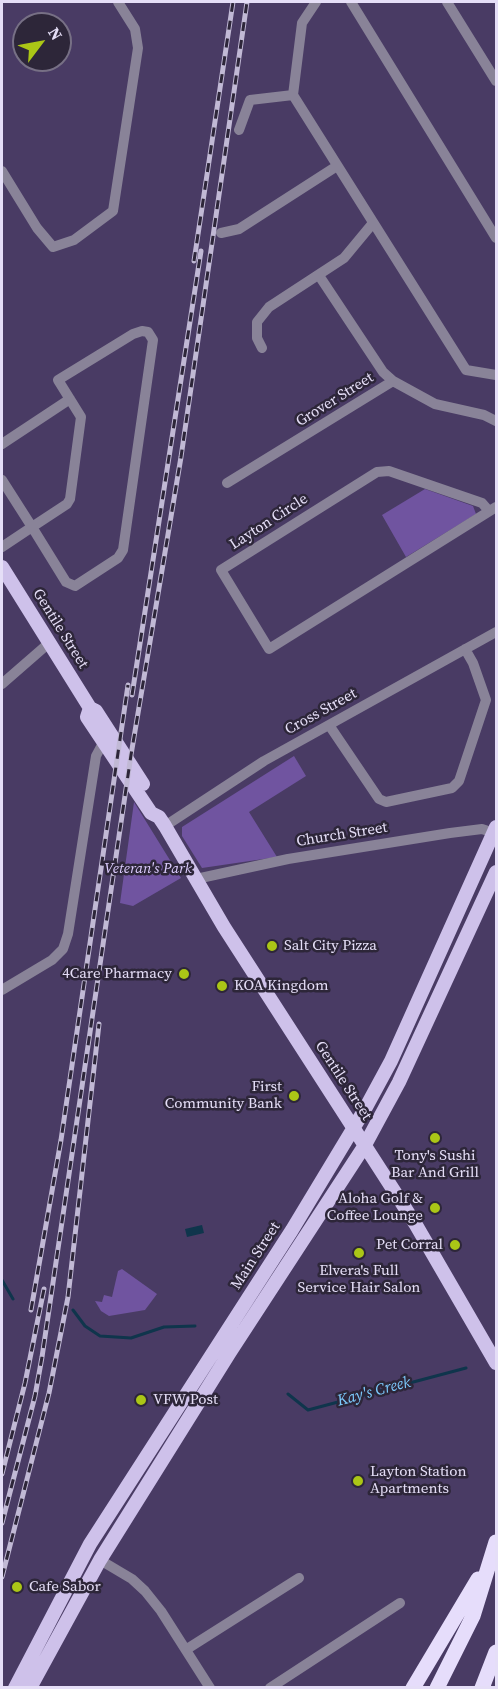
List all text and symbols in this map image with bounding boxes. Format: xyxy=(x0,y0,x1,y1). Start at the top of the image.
north arrow xyxy=(12,12,72,72)
text: N xyxy=(43,23,68,44)
street label: Grover Street xyxy=(293,369,377,431)
street label: Layton Circle xyxy=(227,490,311,554)
street label: Gentile Street xyxy=(28,586,92,672)
street label: Cross Street xyxy=(282,685,360,739)
street label: Church Street xyxy=(295,819,389,851)
park label: Veteran's Park xyxy=(104,860,192,878)
place label: Salt City Pizza xyxy=(284,937,377,955)
marker: Salt City Pizza xyxy=(265,939,279,953)
place label: 4Care Pharmacy xyxy=(62,965,172,983)
marker: 4Care Pharmacy xyxy=(177,967,191,981)
place label: KOA Kingdom xyxy=(234,977,328,995)
marker: KOA Kingdom xyxy=(215,979,229,993)
street label: Gentile Street xyxy=(311,1038,375,1124)
place label: First Community Bank xyxy=(165,1078,282,1113)
marker: First Community Bank xyxy=(287,1089,301,1103)
marker: Tony's Sushi Bar And Grill xyxy=(428,1131,442,1145)
place label: Tony's Sushi Bar And Grill xyxy=(391,1147,479,1182)
place label: Aloha Golf & Coffee Lounge xyxy=(327,1190,423,1225)
marker: Aloha Golf & Coffee Lounge xyxy=(428,1201,442,1215)
street label: Main Street xyxy=(228,1219,284,1293)
place label: Pet Corral xyxy=(376,1236,443,1254)
marker: Pet Corral xyxy=(448,1238,462,1252)
marker: Elvera's Full Service Hair Salon xyxy=(352,1246,366,1260)
place label: Elvera's Full Service Hair Salon xyxy=(298,1262,420,1297)
water label: Kay's Creek xyxy=(335,1373,413,1411)
place label: VFW Post xyxy=(153,1391,218,1409)
marker: VFW Post xyxy=(134,1393,148,1407)
place label: Layton Station Apartments xyxy=(370,1463,467,1498)
marker: Layton Station Apartments xyxy=(351,1474,365,1488)
place label: Cafe Sabor xyxy=(29,1578,101,1596)
marker: Cafe Sabor xyxy=(10,1580,24,1594)

